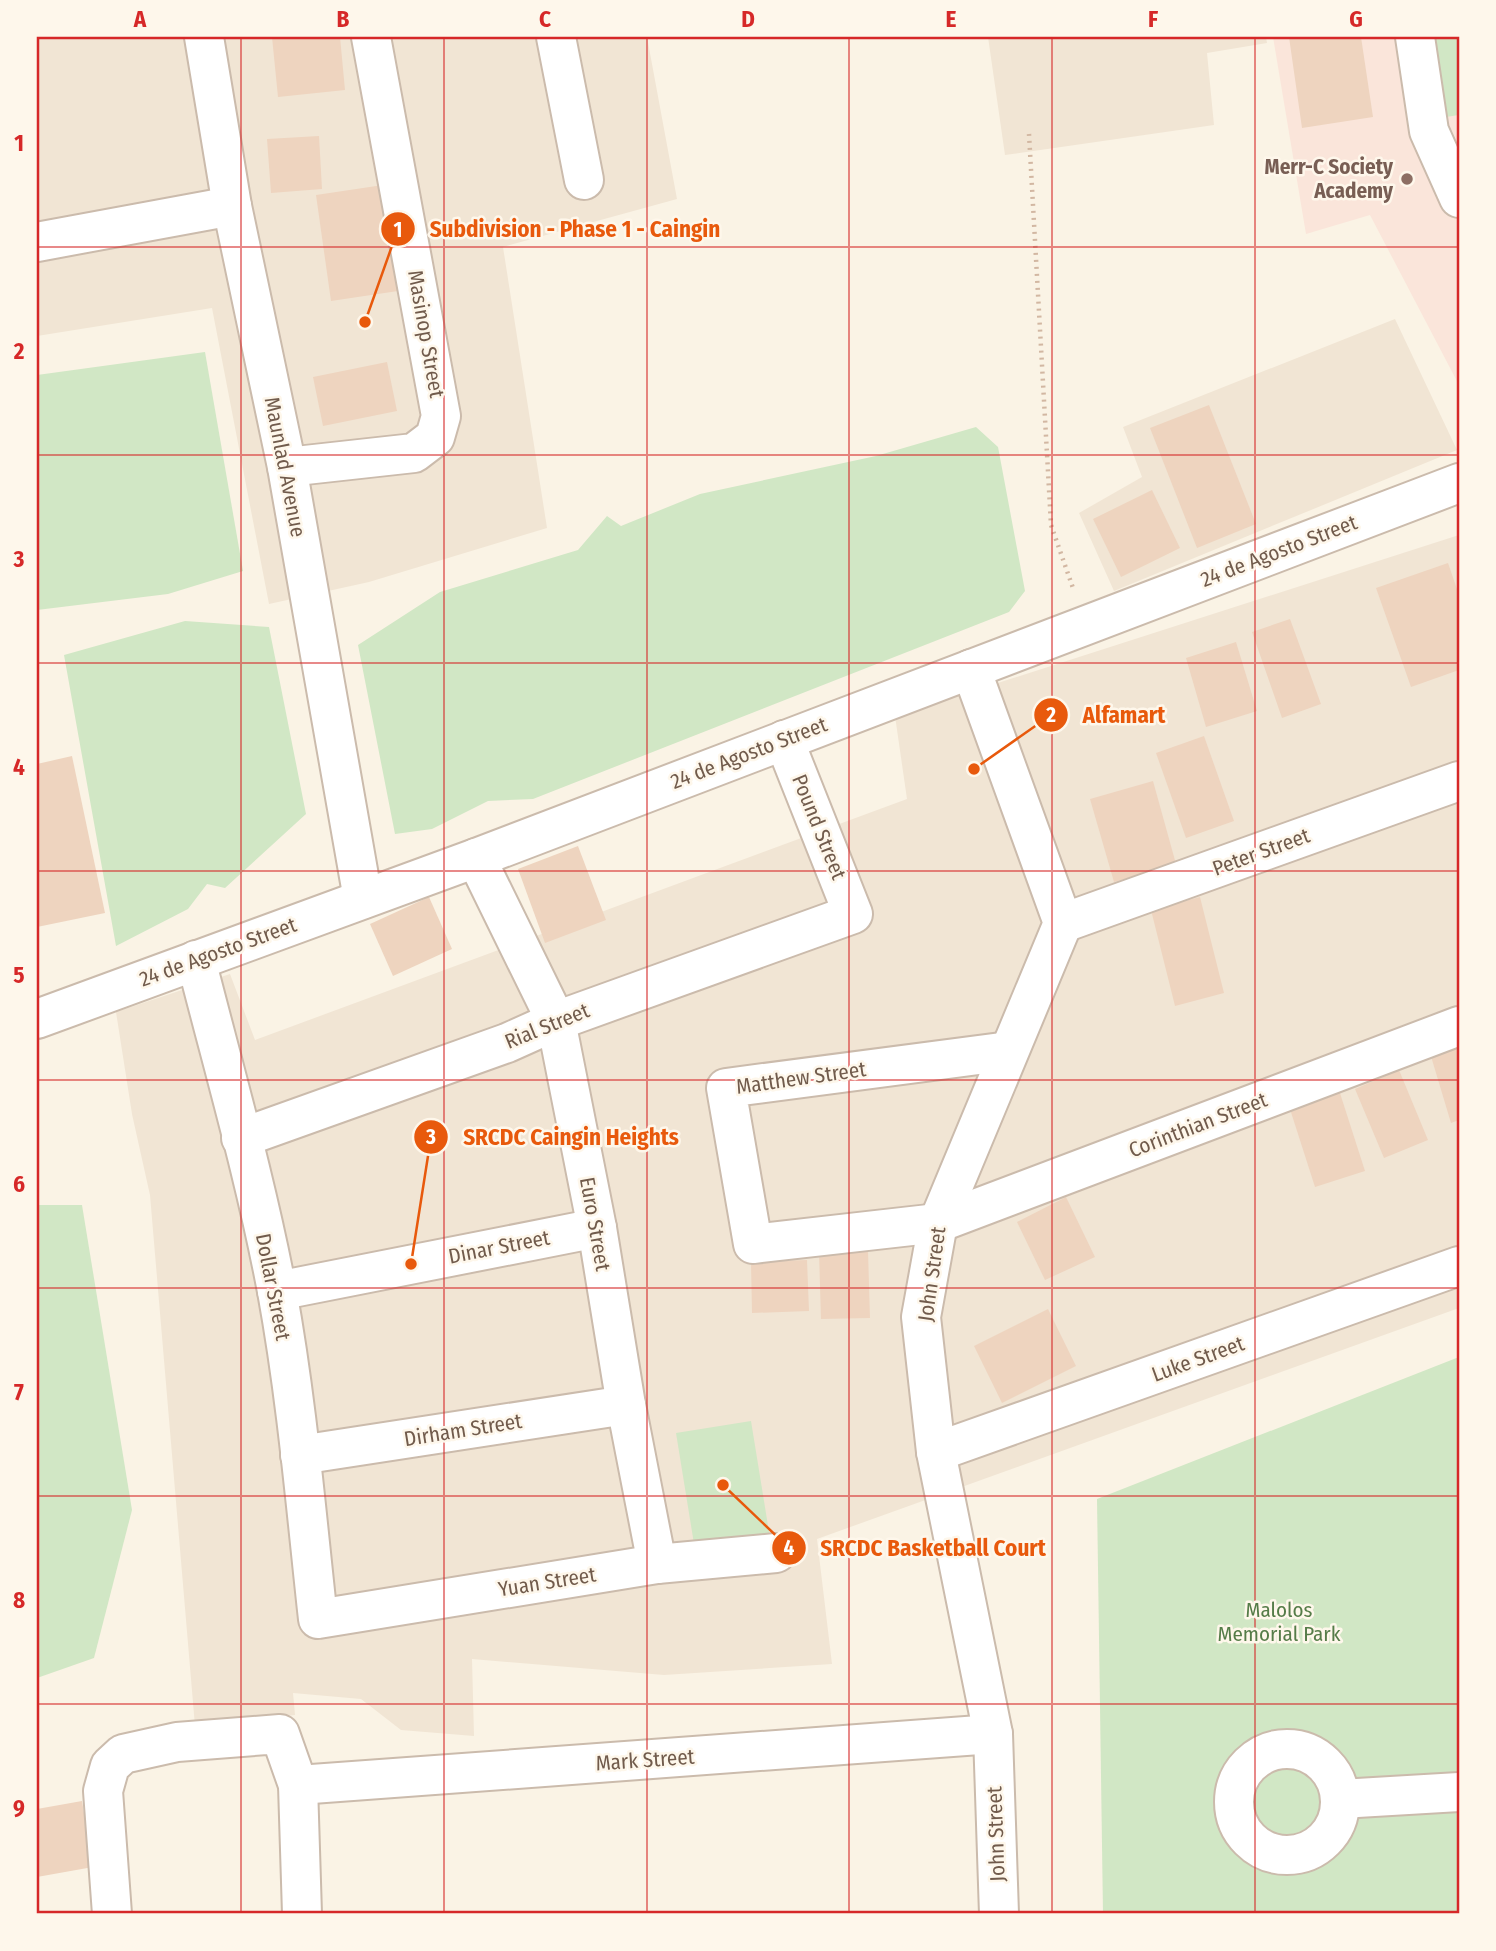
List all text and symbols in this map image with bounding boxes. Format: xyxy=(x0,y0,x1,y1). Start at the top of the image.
text: A xyxy=(133,5,147,33)
text: B xyxy=(337,5,350,33)
text: C xyxy=(539,5,551,33)
text: D xyxy=(741,5,755,33)
text: E xyxy=(946,5,957,33)
text: F xyxy=(1148,5,1158,33)
text: G xyxy=(1349,5,1363,33)
text: 1 xyxy=(14,129,24,157)
place label: Merr-C Society Academy xyxy=(1265,154,1394,204)
marker: Merr-C Society Academy xyxy=(1399,171,1415,187)
callout: Subdivision - Phase 1 - Caingin xyxy=(381,207,735,251)
text: Subdivision - Phase 1 - Caingin xyxy=(430,215,720,243)
text: 1 xyxy=(394,217,402,243)
street label: Masinop Street xyxy=(402,268,450,400)
text: 2 xyxy=(13,337,25,365)
street label: Maunlad Avenue xyxy=(259,395,311,539)
street label: 24 de Agosto Street xyxy=(1197,509,1361,593)
text: 3 xyxy=(13,545,25,573)
callout: Alfamart xyxy=(1033,693,1179,737)
text: Alfamart xyxy=(1082,701,1166,729)
text: 2 xyxy=(1045,702,1056,728)
street label: 24 de Agosto Street xyxy=(667,711,831,795)
text: 4 xyxy=(13,753,25,781)
street label: Pound Street xyxy=(786,771,852,884)
street label: Peter Street xyxy=(1209,822,1313,882)
street label: 24 de Agosto Street xyxy=(136,911,300,992)
text: 5 xyxy=(13,961,25,989)
street label: Rial Street xyxy=(501,997,593,1055)
street label: Matthew Street xyxy=(734,1056,868,1100)
street label: Corinthian Street xyxy=(1125,1087,1271,1163)
callout: SRCDC Caingin Heights xyxy=(414,1115,692,1159)
text: SRCDC Caingin Heights xyxy=(463,1123,679,1151)
text: 3 xyxy=(425,1124,436,1150)
text: 6 xyxy=(13,1170,25,1198)
street label: Euro Street xyxy=(574,1175,616,1273)
street label: Dinar Street xyxy=(446,1224,552,1270)
street label: John Street xyxy=(912,1225,952,1323)
street label: Dollar Street xyxy=(250,1231,296,1343)
street label: Luke Street xyxy=(1148,1330,1248,1388)
text: 7 xyxy=(14,1378,24,1406)
street label: Dirham Street xyxy=(402,1408,524,1452)
callout: SRCDC Basketball Court xyxy=(771,1526,1060,1570)
text: SRCDC Basketball Court xyxy=(820,1534,1047,1562)
text: 4 xyxy=(784,1535,795,1561)
street label: Yuan Street xyxy=(496,1561,598,1603)
text: 8 xyxy=(13,1586,25,1614)
park label: Malolos Memorial Park xyxy=(1218,1597,1341,1647)
street label: Mark Street xyxy=(595,1744,695,1776)
street label: John Street xyxy=(981,1786,1011,1882)
text: 9 xyxy=(13,1794,25,1822)

